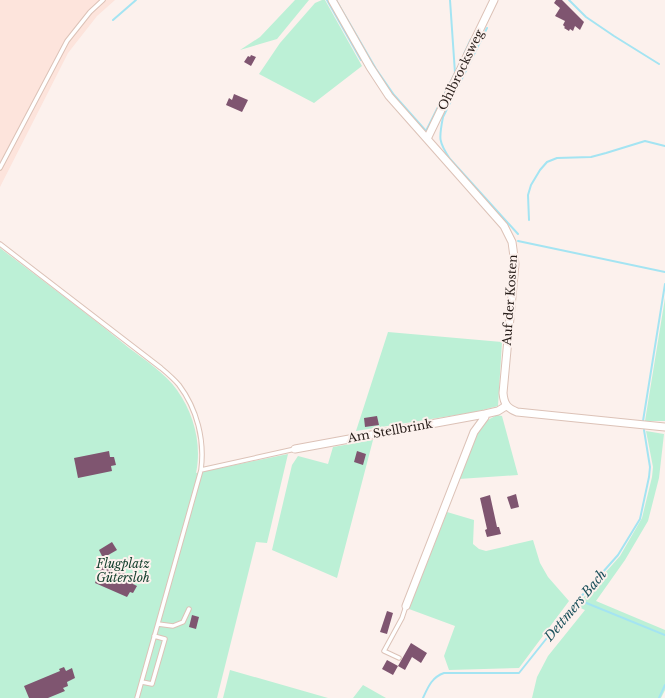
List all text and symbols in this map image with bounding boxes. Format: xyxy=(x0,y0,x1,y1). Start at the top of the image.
street label: Ohlbrocksweg xyxy=(435,26,487,113)
street label: Auf der Kosten xyxy=(499,254,520,347)
street label: Am Stellbrink xyxy=(345,416,434,446)
park label: Flugplatz Gütersloh xyxy=(95,556,150,585)
water label: Dettmers Bach xyxy=(540,566,610,645)

